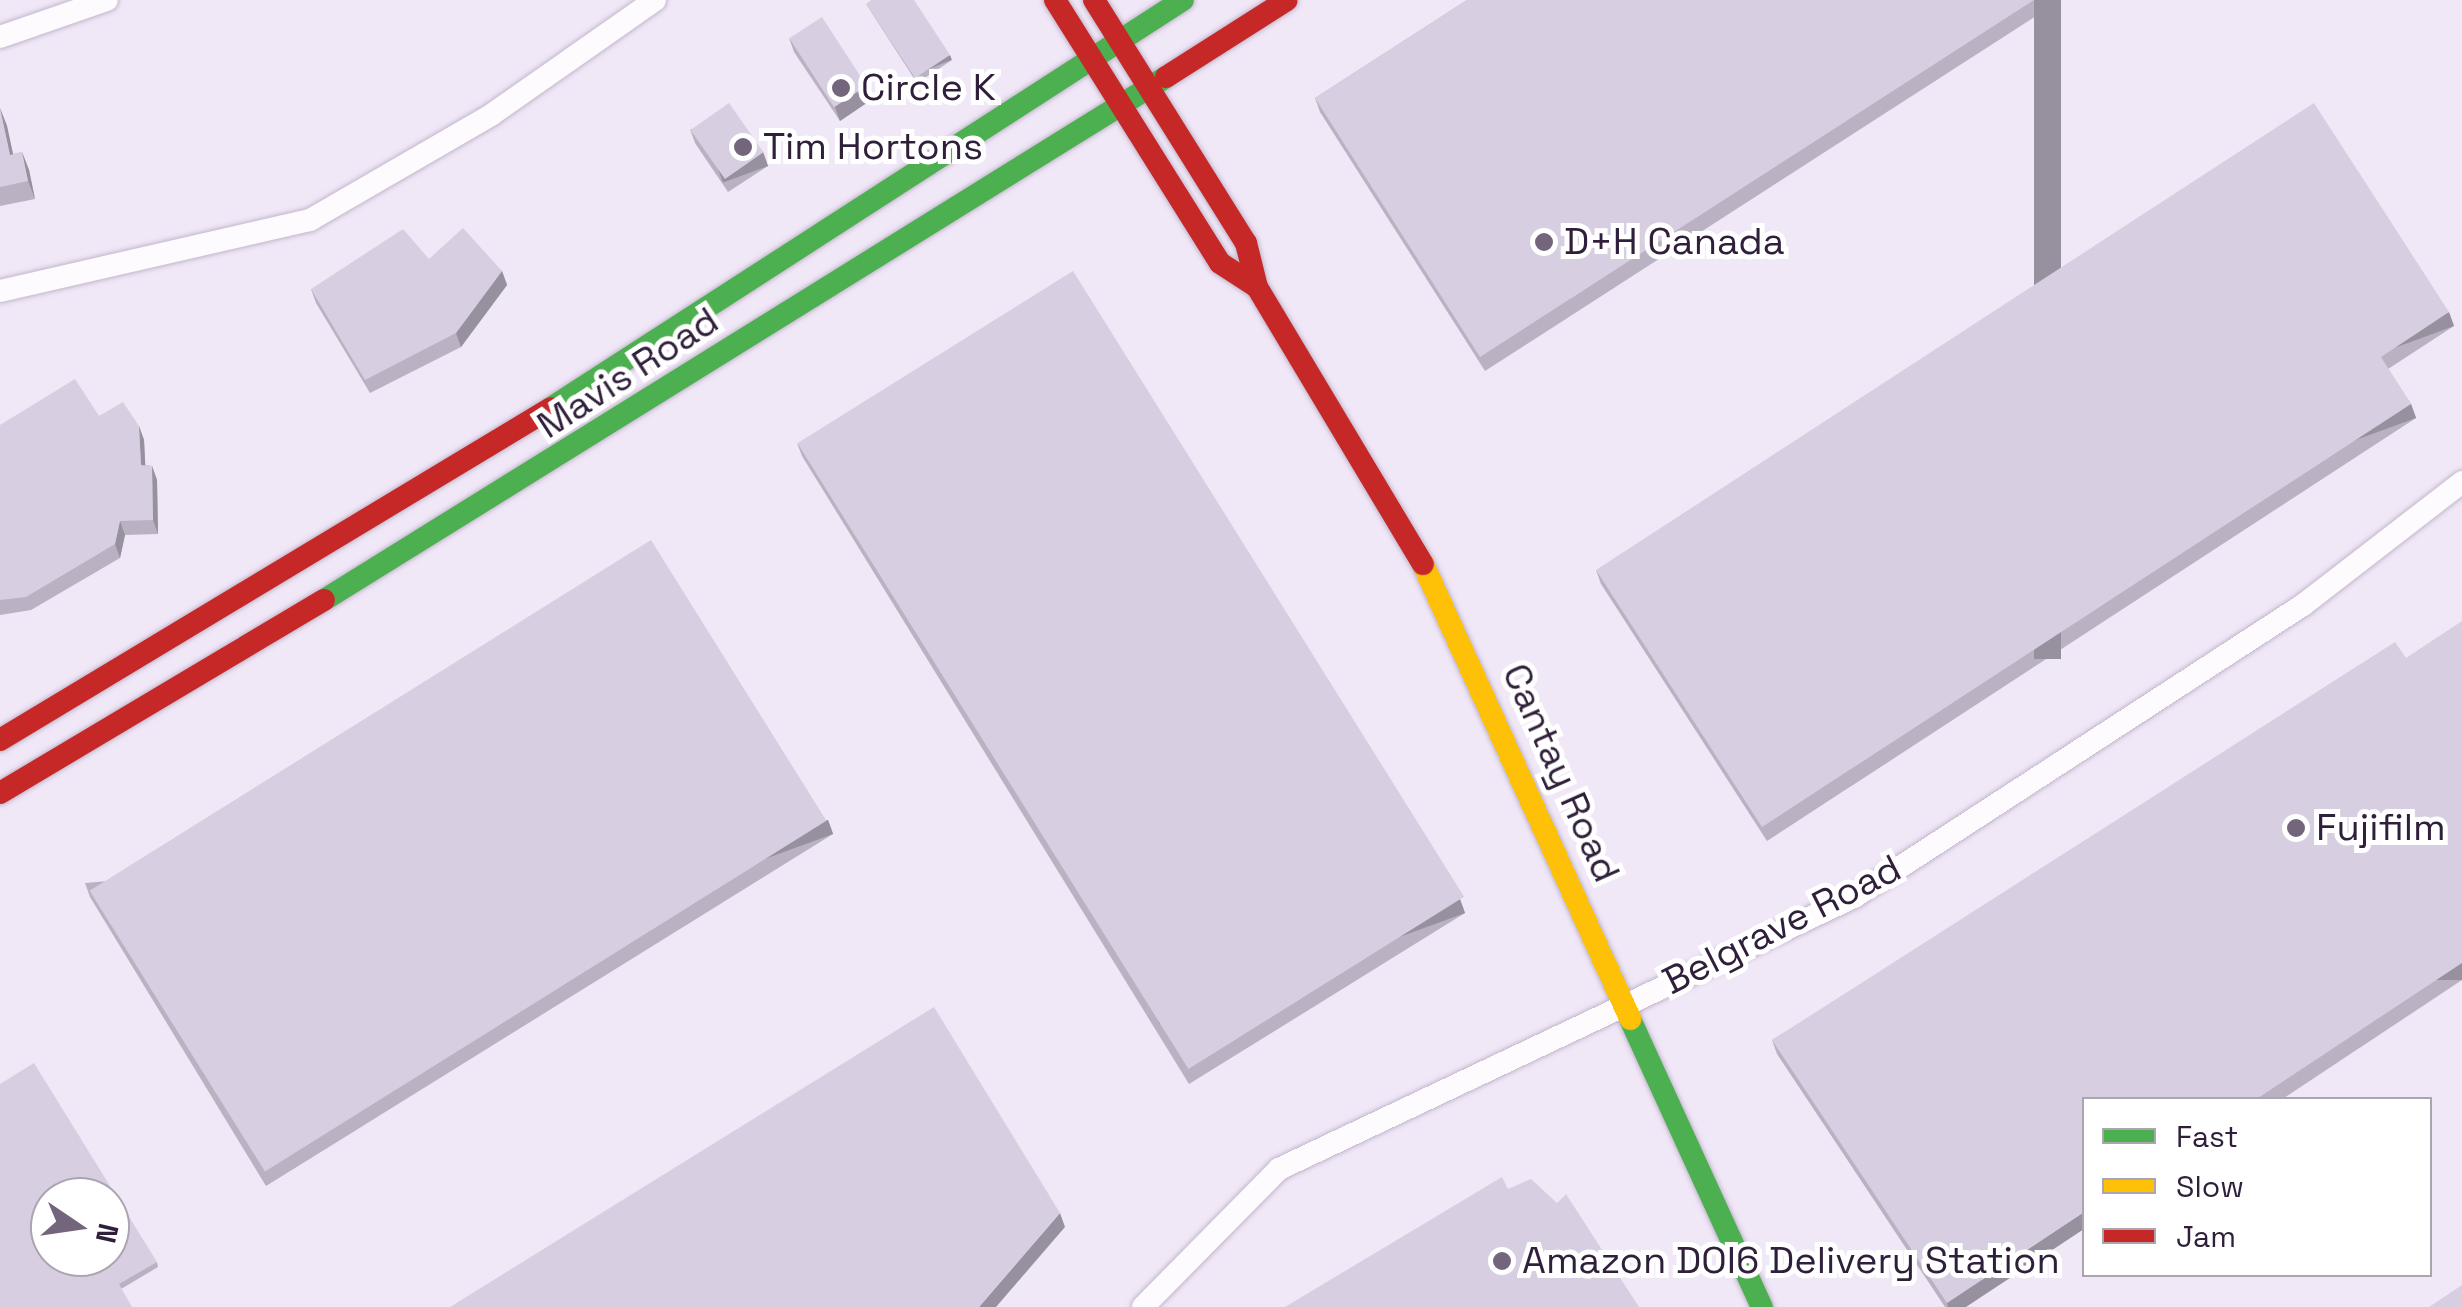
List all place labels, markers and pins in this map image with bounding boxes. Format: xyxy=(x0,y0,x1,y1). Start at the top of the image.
place label: Circle K xyxy=(861,65,996,111)
marker: Circle K xyxy=(830,77,852,99)
place label: Tim Hortons xyxy=(763,124,983,170)
marker: Tim Hortons xyxy=(732,136,754,158)
place label: D+H Canada xyxy=(1564,219,1785,265)
marker: D+H Canada xyxy=(1533,231,1555,253)
place label: Fujifilm xyxy=(2316,805,2446,851)
marker: Fujifilm xyxy=(2285,817,2307,839)
place label: Amazon DOI6 Delivery Station xyxy=(1522,1238,2060,1284)
marker: Amazon DOI6 Delivery Station xyxy=(1491,1250,1513,1272)

